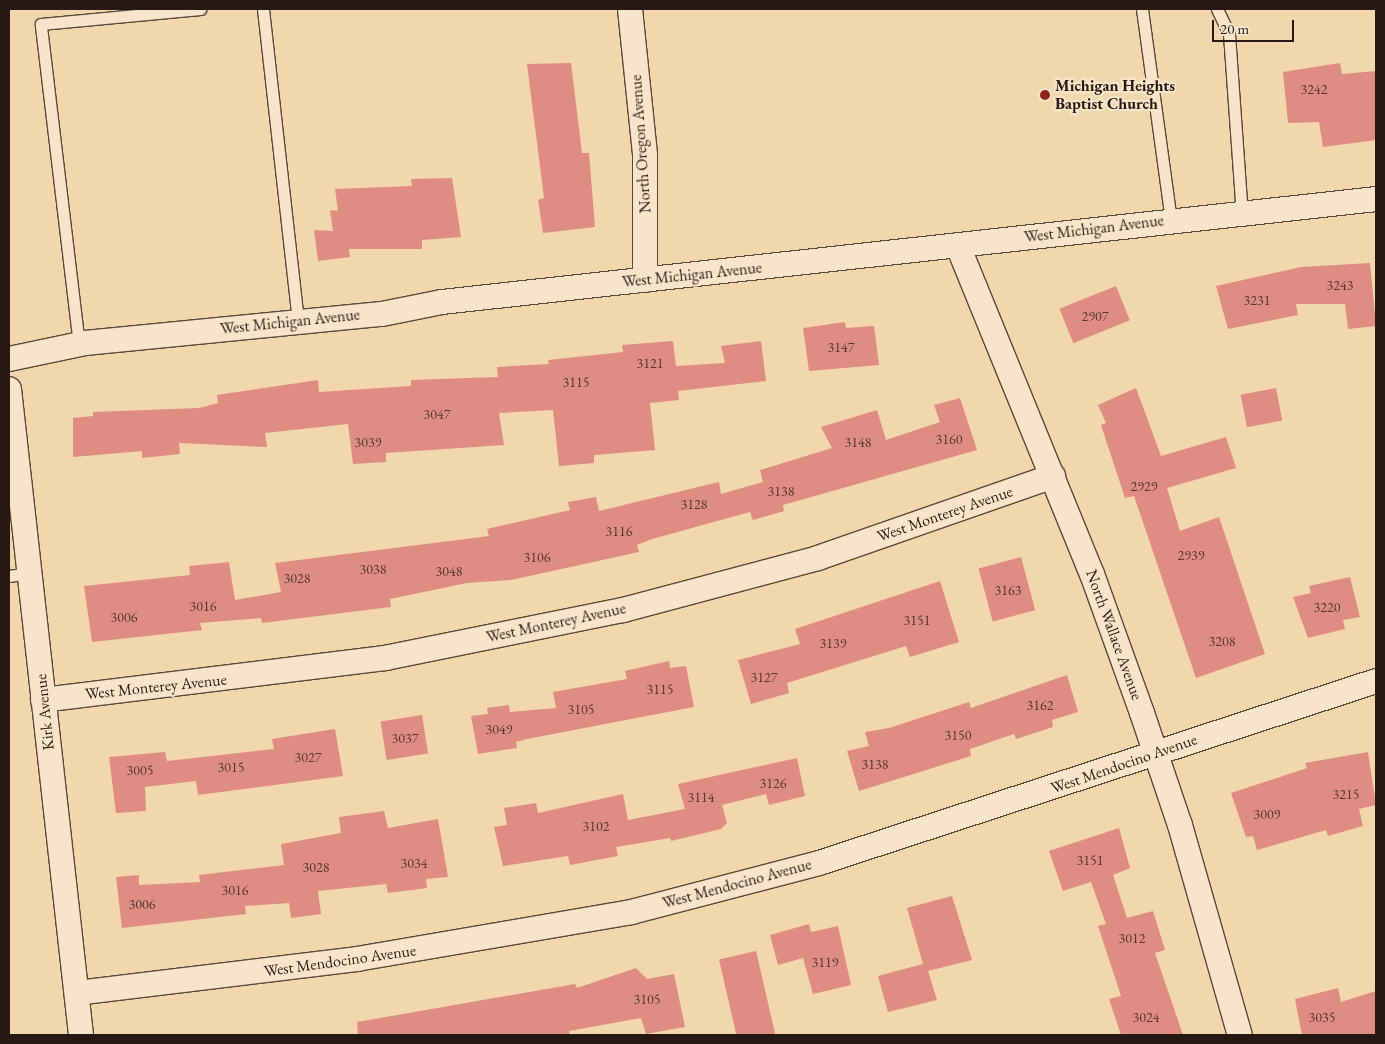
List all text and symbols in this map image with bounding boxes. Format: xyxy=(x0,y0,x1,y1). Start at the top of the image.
scale bar xyxy=(1215,10,1298,42)
text: 20 m xyxy=(1220,19,1249,38)
street label: North Oregon Avenue xyxy=(627,74,655,214)
place label: Michigan Heights Baptist Church xyxy=(1055,76,1175,114)
house number: 3242 xyxy=(1301,81,1327,97)
marker: Michigan Heights Baptist Church xyxy=(1039,89,1051,101)
street label: West Michigan Avenue xyxy=(1023,211,1165,247)
street label: West Michigan Avenue xyxy=(621,258,763,292)
house number: 3243 xyxy=(1327,277,1353,293)
house number: 3231 xyxy=(1244,292,1270,308)
street label: West Michigan Avenue xyxy=(219,305,361,339)
house number: 2907 xyxy=(1082,308,1108,324)
house number: 3147 xyxy=(828,339,854,355)
house number: 3121 xyxy=(637,355,663,371)
house number: 3115 xyxy=(563,374,589,390)
house number: 3047 xyxy=(424,406,450,422)
house number: 3160 xyxy=(936,431,962,447)
house number: 3039 xyxy=(355,434,381,450)
house number: 3148 xyxy=(845,434,871,450)
house number: 2929 xyxy=(1131,478,1157,494)
street label: West Monterey Avenue xyxy=(875,482,1015,546)
house number: 3138 xyxy=(768,483,794,499)
house number: 3128 xyxy=(681,496,707,512)
house number: 3116 xyxy=(606,523,632,539)
house number: 2939 xyxy=(1178,547,1204,563)
house number: 3106 xyxy=(524,549,550,565)
house number: 3038 xyxy=(360,561,386,577)
house number: 3048 xyxy=(436,563,462,579)
street label: North Wallace Avenue xyxy=(1081,567,1147,703)
house number: 3028 xyxy=(284,570,310,586)
house number: 3163 xyxy=(995,582,1021,598)
house number: 3016 xyxy=(190,598,216,614)
street label: West Monterey Avenue xyxy=(484,599,628,647)
house number: 3220 xyxy=(1314,599,1340,615)
house number: 3006 xyxy=(111,609,137,625)
house number: 3151 xyxy=(904,612,930,628)
house number: 3208 xyxy=(1209,633,1235,649)
house number: 3139 xyxy=(820,635,846,651)
house number: 3127 xyxy=(751,669,777,685)
street label: West Monterey Avenue xyxy=(84,670,228,704)
street label: Kirk Avenue xyxy=(31,673,59,751)
house number: 3115 xyxy=(647,681,673,697)
house number: 3162 xyxy=(1027,697,1053,713)
house number: 3105 xyxy=(568,701,594,717)
house number: 3049 xyxy=(486,721,512,737)
house number: 3150 xyxy=(945,727,971,743)
house number: 3037 xyxy=(392,730,418,746)
street label: West Mendocino Avenue xyxy=(1048,730,1200,798)
house number: 3027 xyxy=(295,749,321,765)
house number: 3138 xyxy=(862,756,888,772)
house number: 3015 xyxy=(218,759,244,775)
house number: 3005 xyxy=(127,762,153,778)
house number: 3126 xyxy=(760,775,786,791)
house number: 3215 xyxy=(1333,786,1359,802)
house number: 3114 xyxy=(688,789,714,805)
house number: 3009 xyxy=(1254,806,1280,822)
house number: 3102 xyxy=(583,818,609,834)
house number: 3151 xyxy=(1077,852,1103,868)
house number: 3034 xyxy=(401,855,427,871)
street label: West Mendocino Avenue xyxy=(660,855,814,913)
house number: 3028 xyxy=(303,859,329,875)
house number: 3016 xyxy=(222,882,248,898)
house number: 3006 xyxy=(129,896,155,912)
house number: 3012 xyxy=(1119,930,1145,946)
street label: West Mendocino Avenue xyxy=(263,941,417,981)
house number: 3119 xyxy=(812,954,838,970)
house number: 3105 xyxy=(634,991,660,1007)
house number: 3024 xyxy=(1133,1009,1159,1025)
house number: 3035 xyxy=(1309,1009,1335,1025)

